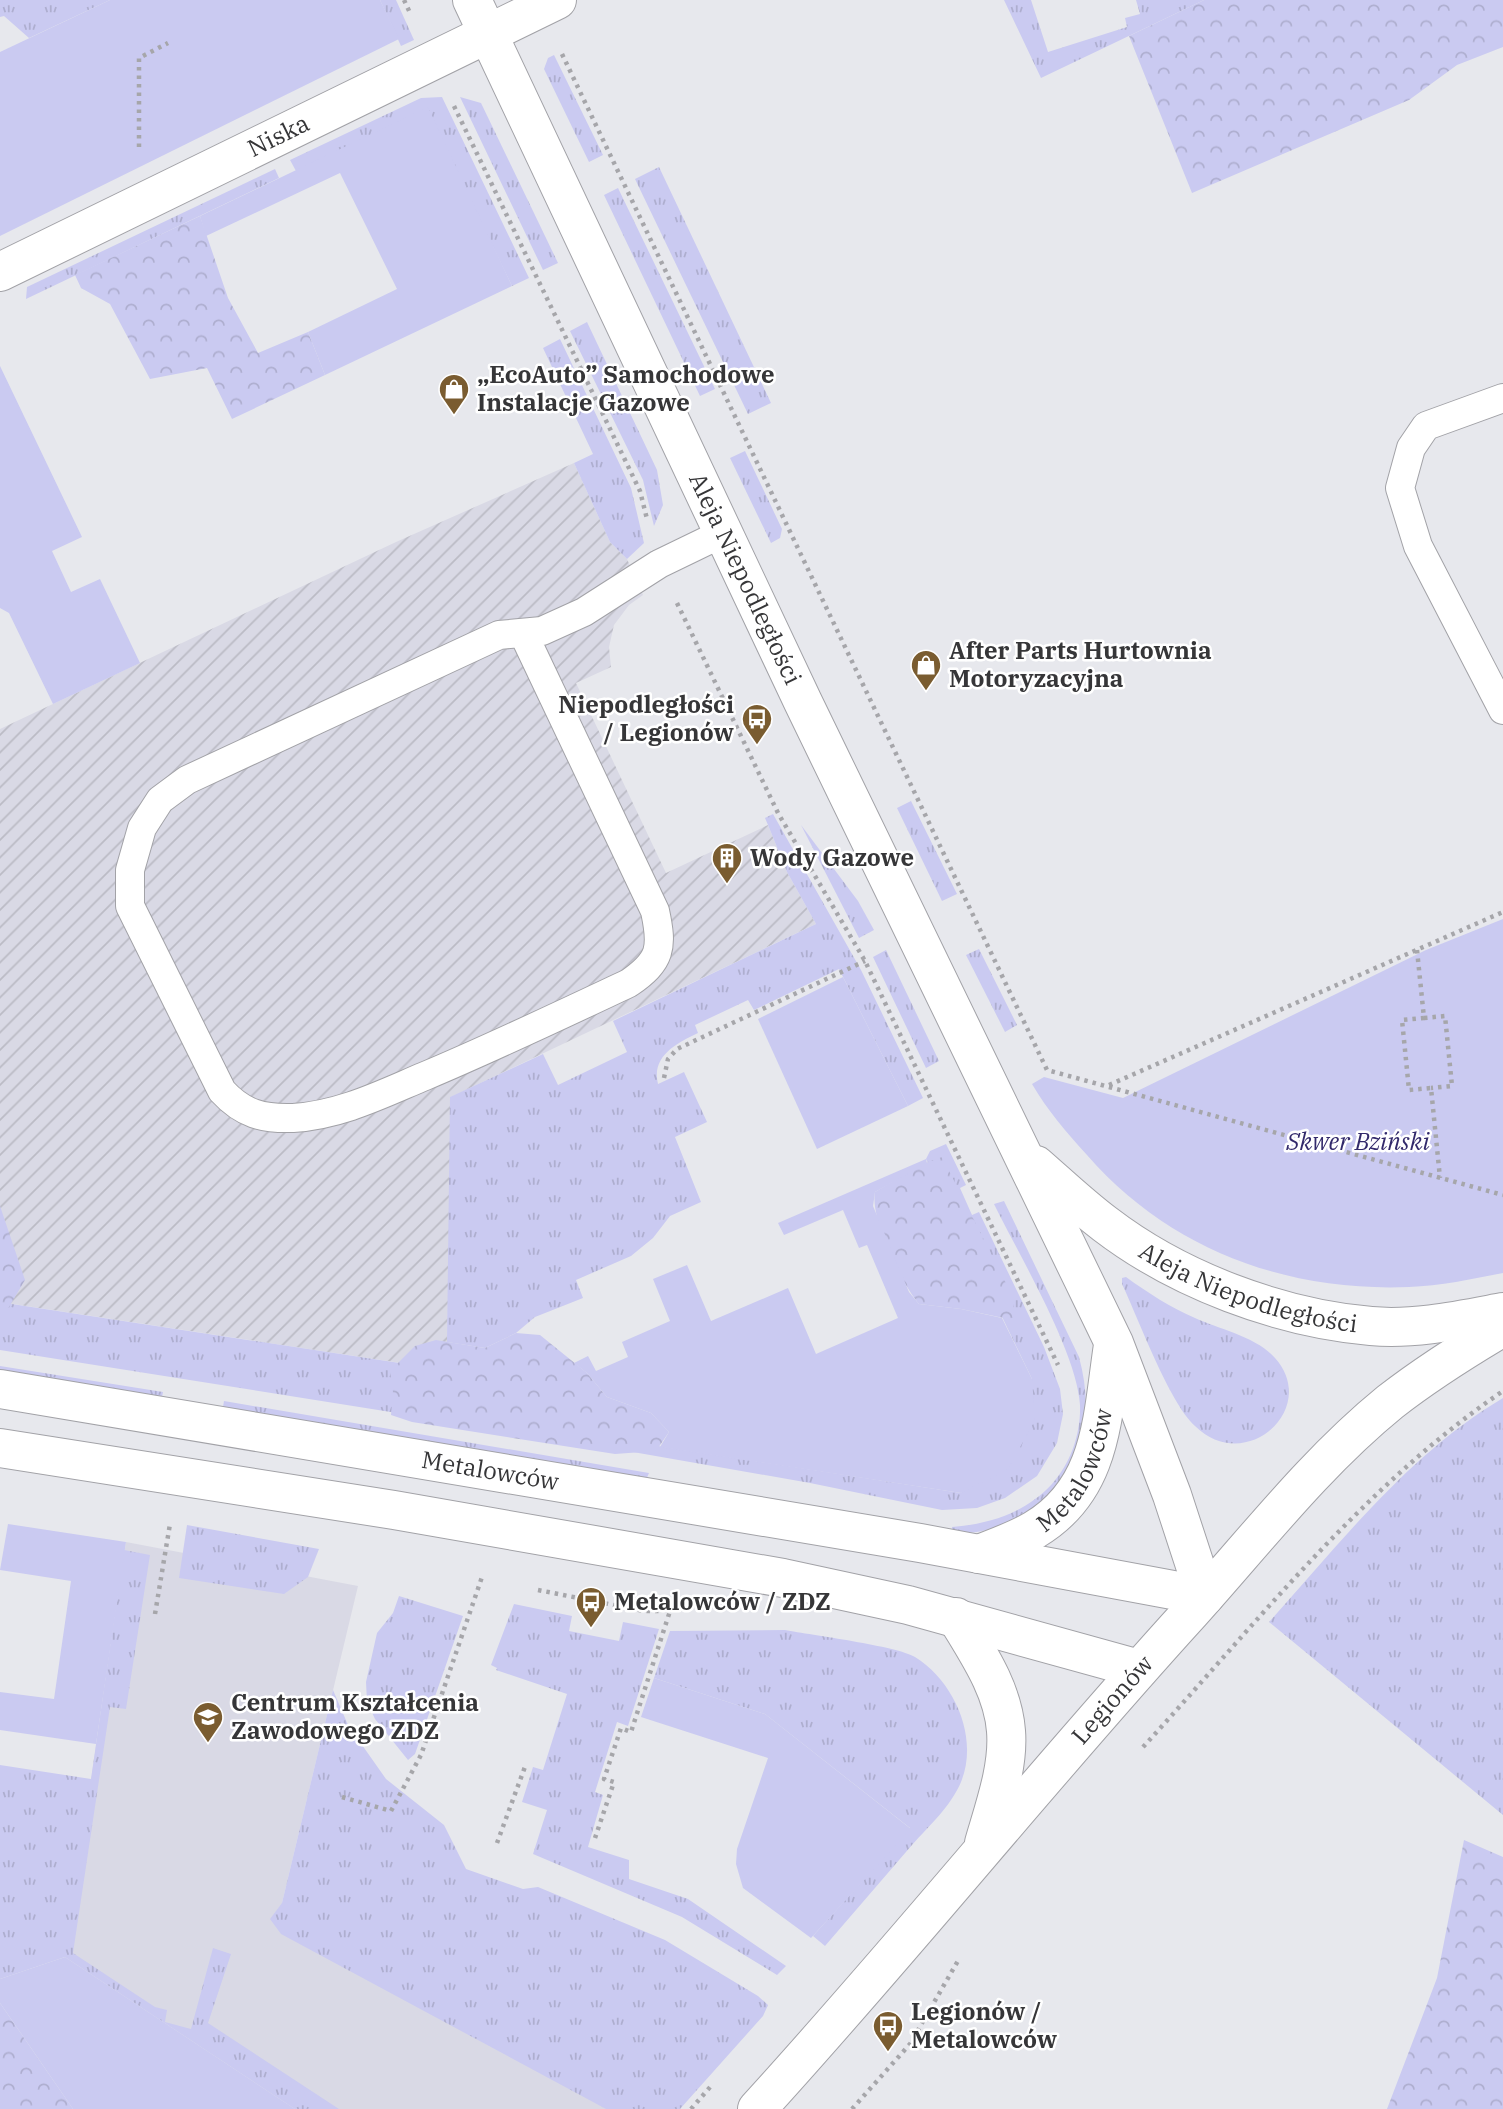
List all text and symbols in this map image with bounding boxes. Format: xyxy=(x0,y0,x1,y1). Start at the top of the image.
street label: Niska xyxy=(242,106,314,164)
place label: „EcoAuto” Samochodowe Instalacje Gazowe xyxy=(477,358,775,418)
shop icon: „EcoAuto” Samochodowe Instalacje Gazowe xyxy=(437,372,471,416)
street label: Aleja Niepodległości xyxy=(682,467,809,690)
place label: After Parts Hurtownia Motoryzacyjna xyxy=(949,634,1212,694)
shop icon: After Parts Hurtownia Motoryzacyjna xyxy=(909,648,943,692)
place label: Niepodległości / Legionów xyxy=(558,688,734,748)
bus stop icon: Niepodległości / Legionów xyxy=(740,702,774,746)
building icon: Wody Gazowe xyxy=(710,841,744,885)
place label: Wody Gazowe xyxy=(750,841,914,873)
park label: Skwer Bziński xyxy=(1285,1125,1430,1157)
street label: Aleja Niepodległości xyxy=(1133,1234,1359,1339)
street label: Metalowców xyxy=(1030,1406,1119,1539)
street label: Metalowców xyxy=(419,1443,562,1497)
bus stop icon: Metalowców / ZDZ xyxy=(574,1585,608,1629)
place label: Metalowców / ZDZ xyxy=(614,1585,831,1617)
street label: Legionów xyxy=(1064,1648,1160,1751)
place label: Centrum Kształcenia Zawodowego ZDZ xyxy=(231,1686,479,1746)
school or university icon: Centrum Kształcenia Zawodowego ZDZ xyxy=(191,1700,225,1744)
place label: Legionów / Metalowców xyxy=(911,1995,1057,2055)
bus stop icon: Legionów / Metalowców xyxy=(871,2009,905,2053)

